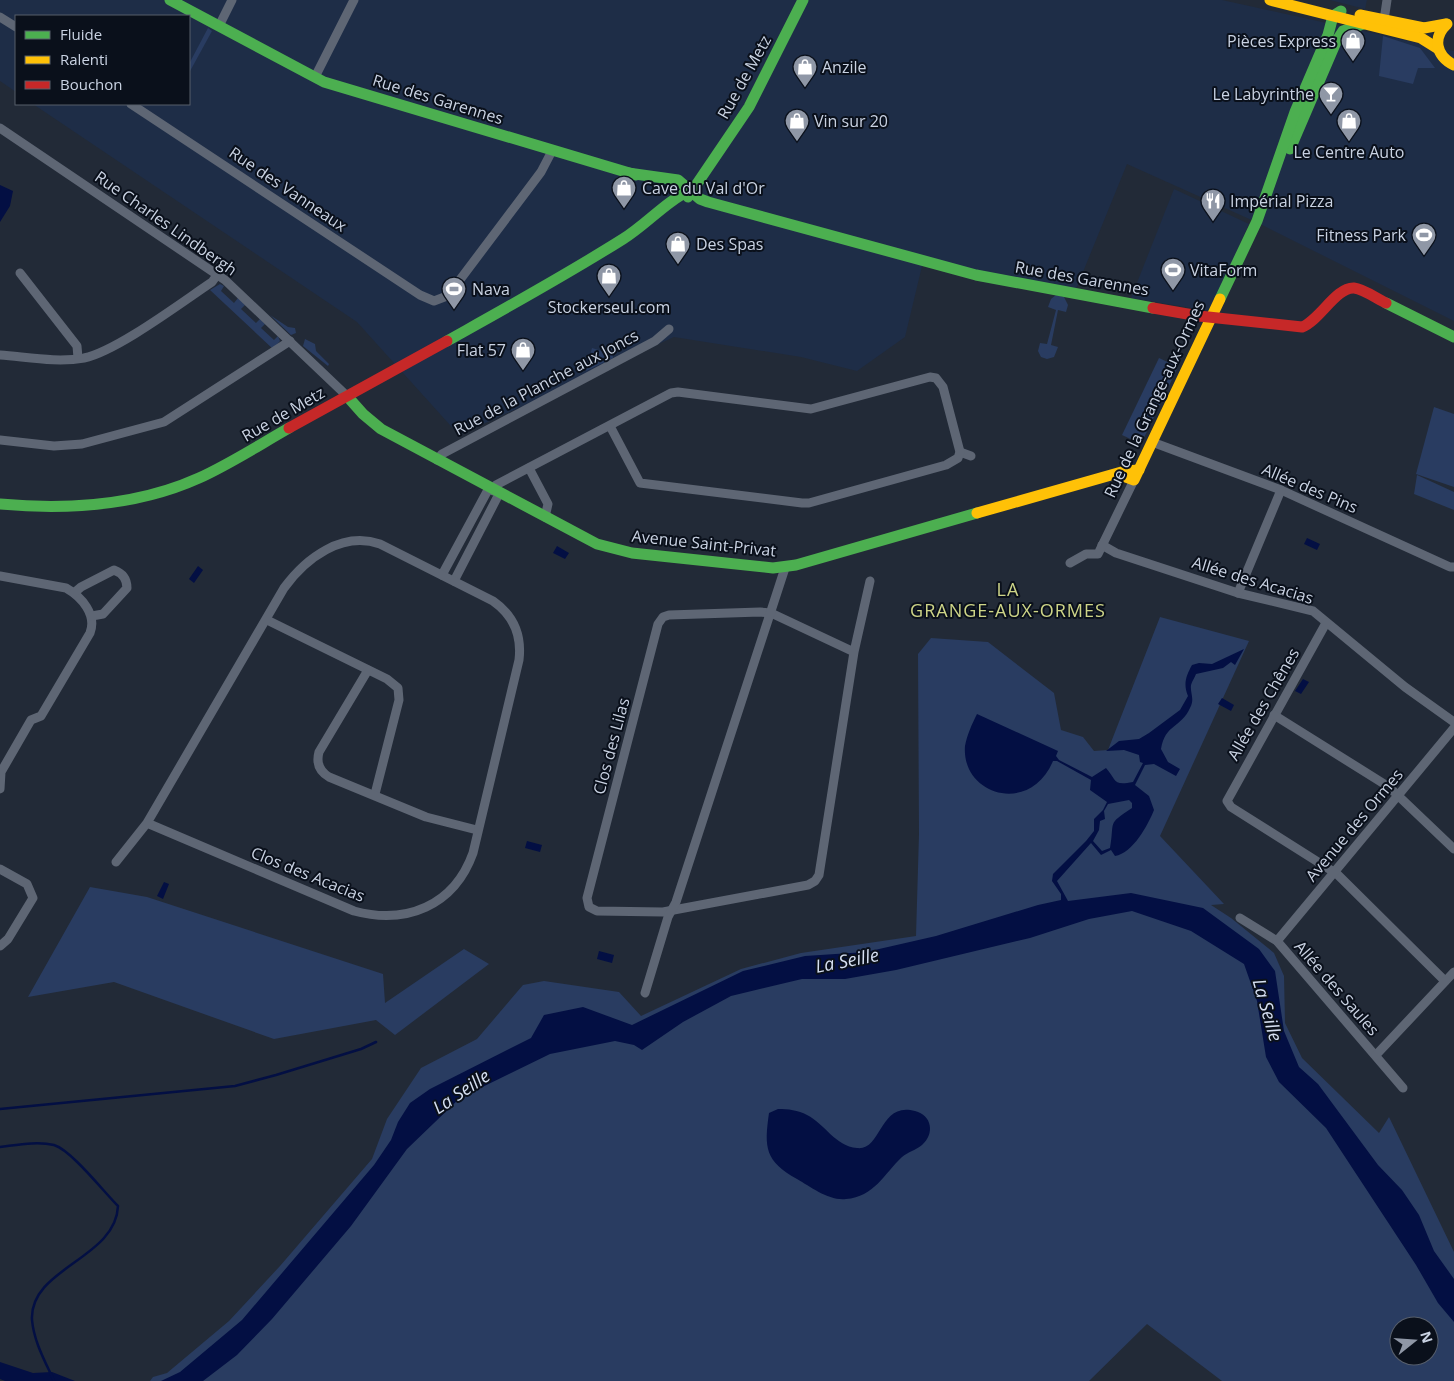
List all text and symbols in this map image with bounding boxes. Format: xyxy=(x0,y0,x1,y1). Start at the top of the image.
legend xyxy=(15,15,190,105)
text: Fluide xyxy=(60,24,102,44)
shop icon: Pièces Express xyxy=(1340,28,1366,62)
place label: Pièces Express xyxy=(1227,30,1336,52)
street label: Rue de Metz xyxy=(712,31,776,123)
text: Ralenti xyxy=(60,49,108,69)
shop icon: Anzile xyxy=(792,54,818,88)
place label: Anzile xyxy=(822,56,867,78)
street label: Rue des Garennes xyxy=(370,69,506,129)
text: Bouchon xyxy=(60,74,123,94)
bar icon: Le Labyrinthe xyxy=(1318,81,1344,115)
place label: Le Labyrinthe xyxy=(1213,83,1314,105)
shop icon: Vin sur 20 xyxy=(784,108,810,142)
shop icon: Le Centre Auto xyxy=(1336,108,1362,142)
place label: Vin sur 20 xyxy=(814,110,888,132)
street label: Rue des Vanneaux xyxy=(225,141,352,237)
place label: Le Centre Auto xyxy=(1293,141,1405,163)
street label: Rue Charles Lindbergh xyxy=(91,166,241,280)
shop icon: Cave du Val d'Or xyxy=(611,175,637,209)
place label: Cave du Val d'Or xyxy=(642,177,765,199)
restaurant icon: Impérial Pizza xyxy=(1200,188,1226,222)
place label: Impérial Pizza xyxy=(1230,190,1333,212)
sports icon: Fitness Park xyxy=(1411,222,1437,256)
place label: Fitness Park xyxy=(1316,224,1407,246)
shop icon: Des Spas xyxy=(665,231,691,265)
place label: Des Spas xyxy=(696,233,763,255)
street label: Rue des Garennes xyxy=(1013,255,1151,301)
sports icon: VitaForm xyxy=(1160,257,1186,291)
place label: VitaForm xyxy=(1190,259,1257,281)
shop icon: Stockerseul.com xyxy=(596,263,622,297)
sports icon: Nava xyxy=(441,276,467,310)
place label: Nava xyxy=(472,278,510,300)
place label: Stockerseul.com xyxy=(548,296,670,318)
street label: Rue de la Grange-aux-Ormes xyxy=(1099,297,1209,501)
street label: Rue de la Planche aux Joncs xyxy=(450,324,642,440)
shop icon: Flat 57 xyxy=(510,337,536,371)
place label: Flat 57 xyxy=(457,339,506,361)
street label: Rue de Metz xyxy=(238,381,328,447)
street label: Allée des Pins xyxy=(1259,458,1361,518)
street label: Avenue Saint-Privat xyxy=(631,524,778,562)
street label: Allée des Acacias xyxy=(1190,551,1316,609)
district label: LA GRANGE-AUX-ORMES xyxy=(910,577,1106,622)
street label: Allée des Chênes xyxy=(1222,644,1304,764)
street label: Clos des Lilas xyxy=(588,695,634,797)
street label: Avenue des Ormes xyxy=(1300,764,1408,886)
street label: Clos des Acacias xyxy=(248,841,368,907)
street label: Allée des Saules xyxy=(1290,936,1384,1040)
water label: La Seille xyxy=(813,942,881,978)
water label: La Seille xyxy=(1248,976,1288,1044)
water label: La Seille xyxy=(428,1063,494,1119)
north arrow xyxy=(1389,1316,1439,1366)
text: N xyxy=(1416,1329,1438,1345)

